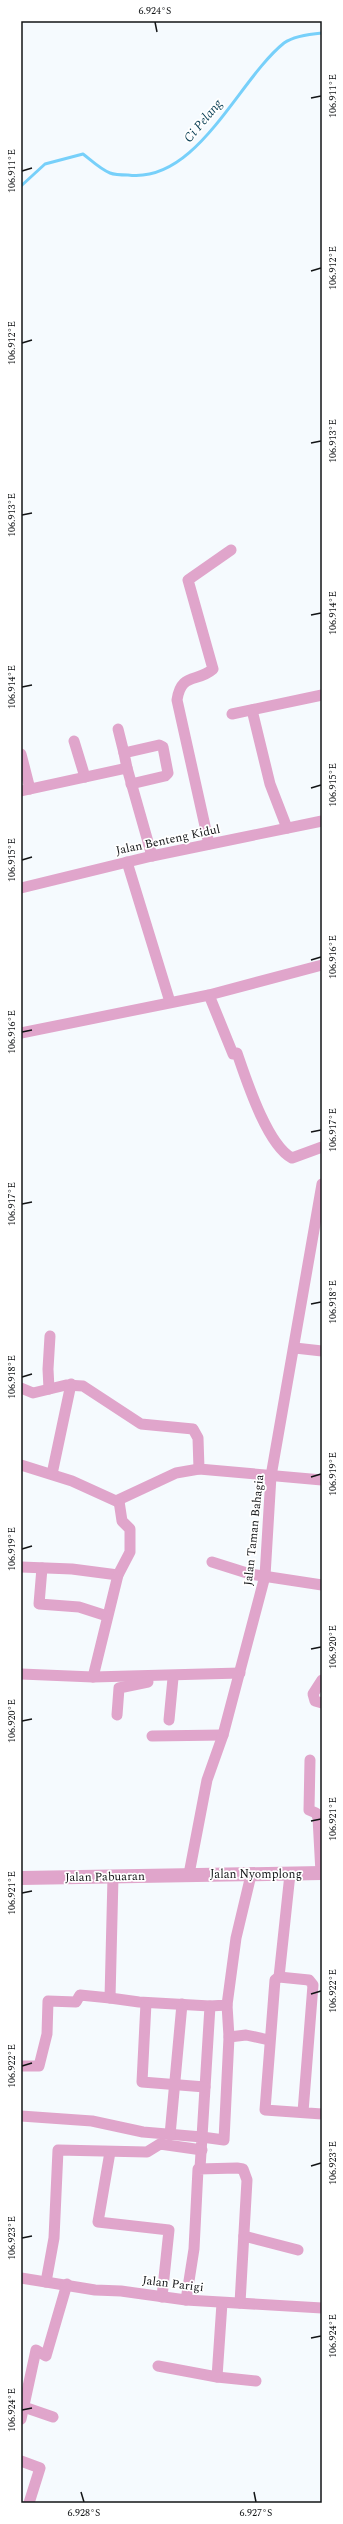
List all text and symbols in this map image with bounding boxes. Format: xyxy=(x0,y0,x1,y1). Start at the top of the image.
text: 6.924°S xyxy=(139,3,171,19)
text: 106.911°E xyxy=(325,74,341,118)
water label: Ci Pelang xyxy=(179,94,228,147)
text: 106.911°E xyxy=(4,149,20,193)
text: 106.912°E xyxy=(325,246,341,290)
text: 106.912°E xyxy=(4,321,20,365)
text: 106.913°E xyxy=(325,419,341,463)
text: 106.913°E xyxy=(4,493,20,537)
text: 106.914°E xyxy=(325,591,341,635)
text: 106.914°E xyxy=(4,665,20,709)
text: 106.915°E xyxy=(325,763,341,807)
street label: Jalan Benteng Kidul xyxy=(114,820,222,860)
text: 106.915°E xyxy=(4,838,20,882)
text: 106.916°E xyxy=(325,935,341,979)
text: 106.916°E xyxy=(4,1010,20,1054)
text: 106.917°E xyxy=(325,1108,341,1152)
text: 106.917°E xyxy=(4,1182,20,1226)
text: 106.918°E xyxy=(325,1280,341,1324)
text: 106.918°E xyxy=(4,1355,20,1399)
text: 106.919°E xyxy=(325,1452,341,1496)
street label: Jalan Taman Bahagia xyxy=(239,1473,269,1587)
text: 106.919°E xyxy=(4,1527,20,1571)
text: 106.920°E xyxy=(325,1625,341,1669)
text: 106.920°E xyxy=(4,1699,20,1743)
text: 106.921°E xyxy=(325,1797,341,1841)
street label: Jalan Nyomplong xyxy=(210,1865,302,1884)
street label: Jalan Pabuaran xyxy=(65,1867,145,1887)
text: 106.921°E xyxy=(4,1871,20,1915)
text: 106.922°E xyxy=(325,1969,341,2013)
text: 106.922°E xyxy=(4,2044,20,2088)
text: 106.923°E xyxy=(325,2141,341,2185)
text: 106.923°E xyxy=(4,2216,20,2260)
street label: Jalan Parigi xyxy=(141,2271,205,2297)
text: 106.924°E xyxy=(325,2314,341,2358)
text: 106.924°E xyxy=(4,2388,20,2432)
text: 6.928°S xyxy=(68,2505,100,2521)
text: 6.927°S xyxy=(240,2505,272,2521)

